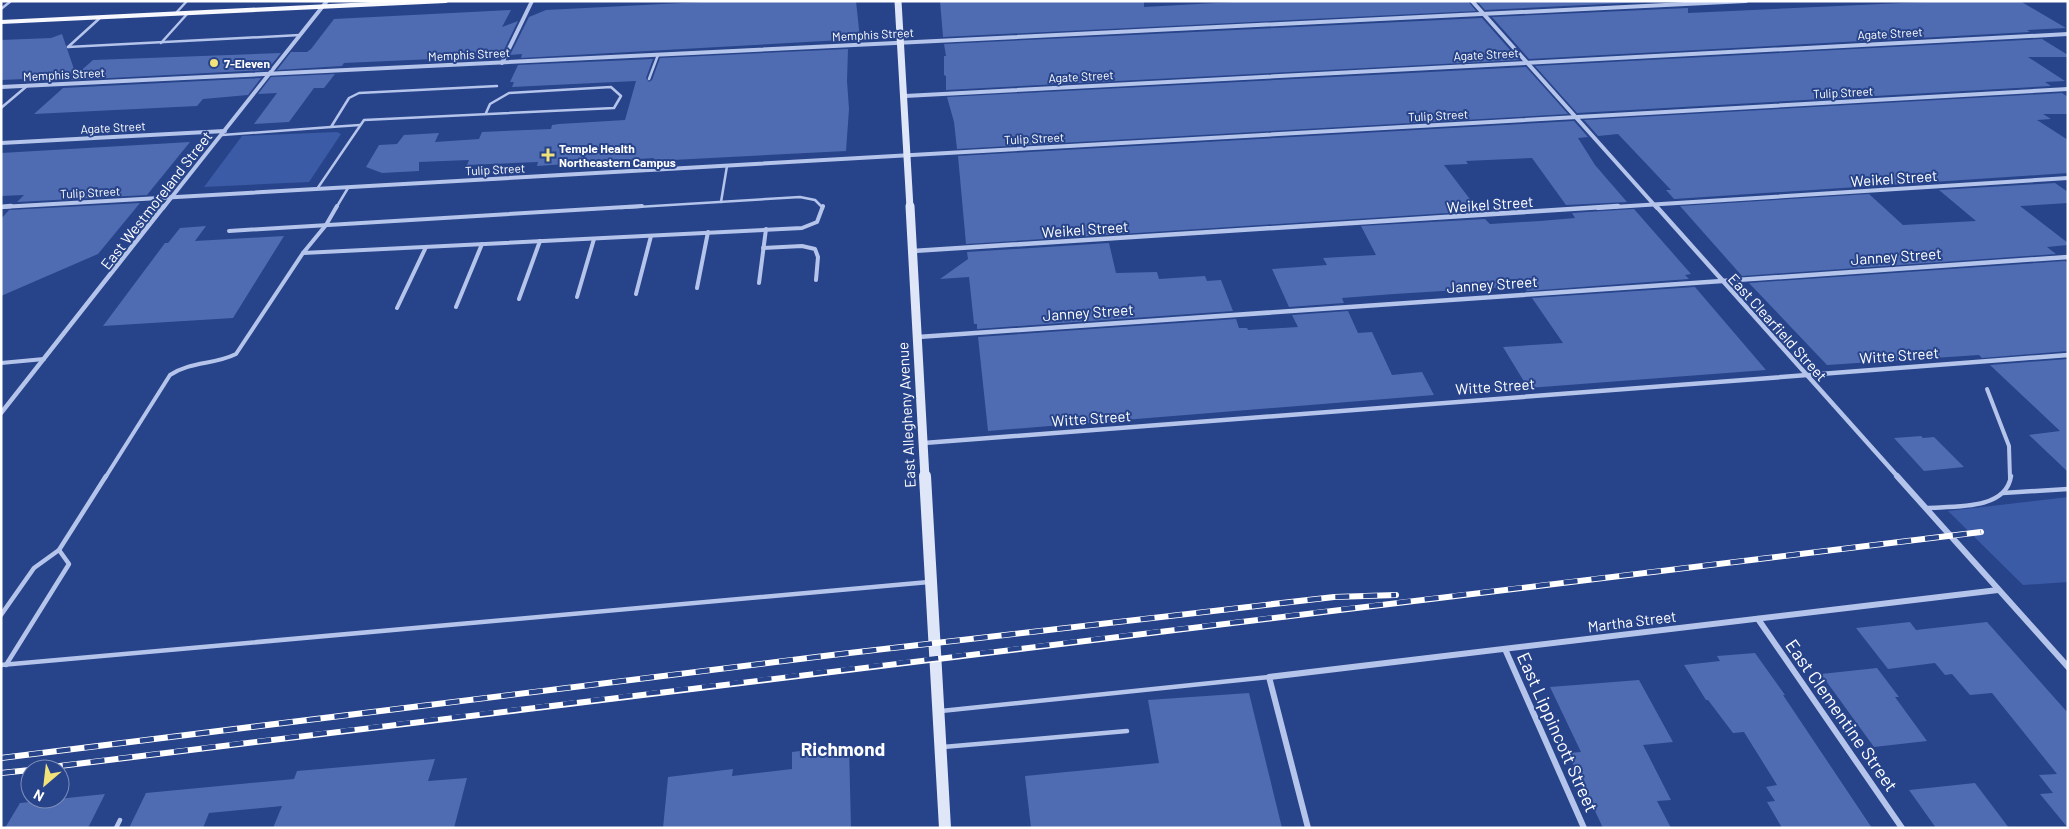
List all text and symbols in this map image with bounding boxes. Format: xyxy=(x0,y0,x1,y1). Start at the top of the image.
street label: Agate Street xyxy=(1857,24,1923,42)
street label: Memphis Street xyxy=(832,25,914,43)
street label: Memphis Street xyxy=(428,45,510,63)
street label: Agate Street xyxy=(1453,45,1519,63)
place label: 7-Eleven xyxy=(224,56,270,70)
marker: 7-Eleven xyxy=(208,57,220,69)
street label: Memphis Street xyxy=(23,65,105,83)
street label: Agate Street xyxy=(1048,67,1114,85)
street label: Tulip Street xyxy=(1812,83,1874,101)
street label: Tulip Street xyxy=(1407,106,1469,124)
street label: Agate Street xyxy=(80,118,146,136)
street label: East Westmoreland Street xyxy=(96,127,216,273)
street label: Tulip Street xyxy=(1003,129,1065,147)
place label: Temple Health Northeastern Campus xyxy=(559,141,676,169)
marker: Temple Health Northeastern Campus xyxy=(541,148,555,162)
street label: Tulip Street xyxy=(464,160,526,178)
street label: Weikel Street xyxy=(1850,166,1938,190)
street label: Tulip Street xyxy=(59,183,121,201)
street label: Weikel Street xyxy=(1446,192,1534,216)
street label: Weikel Street xyxy=(1041,217,1129,241)
street label: Janney Street xyxy=(1850,244,1942,268)
street label: East Clearfield Street xyxy=(1725,269,1831,385)
street label: Janney Street xyxy=(1446,272,1538,296)
street label: Janney Street xyxy=(1042,300,1134,324)
street label: East Allegheny Avenue xyxy=(893,342,919,488)
street label: Witte Street xyxy=(1859,343,1939,367)
street label: Witte Street xyxy=(1455,374,1535,398)
street label: Witte Street xyxy=(1051,406,1131,430)
street label: Martha Street xyxy=(1587,607,1677,635)
street label: East Clementine Street xyxy=(1781,635,1903,795)
street label: East Lippincott Street xyxy=(1513,649,1603,815)
district label: Richmond xyxy=(801,737,885,760)
north arrow xyxy=(20,759,70,809)
text: N xyxy=(31,786,47,806)

